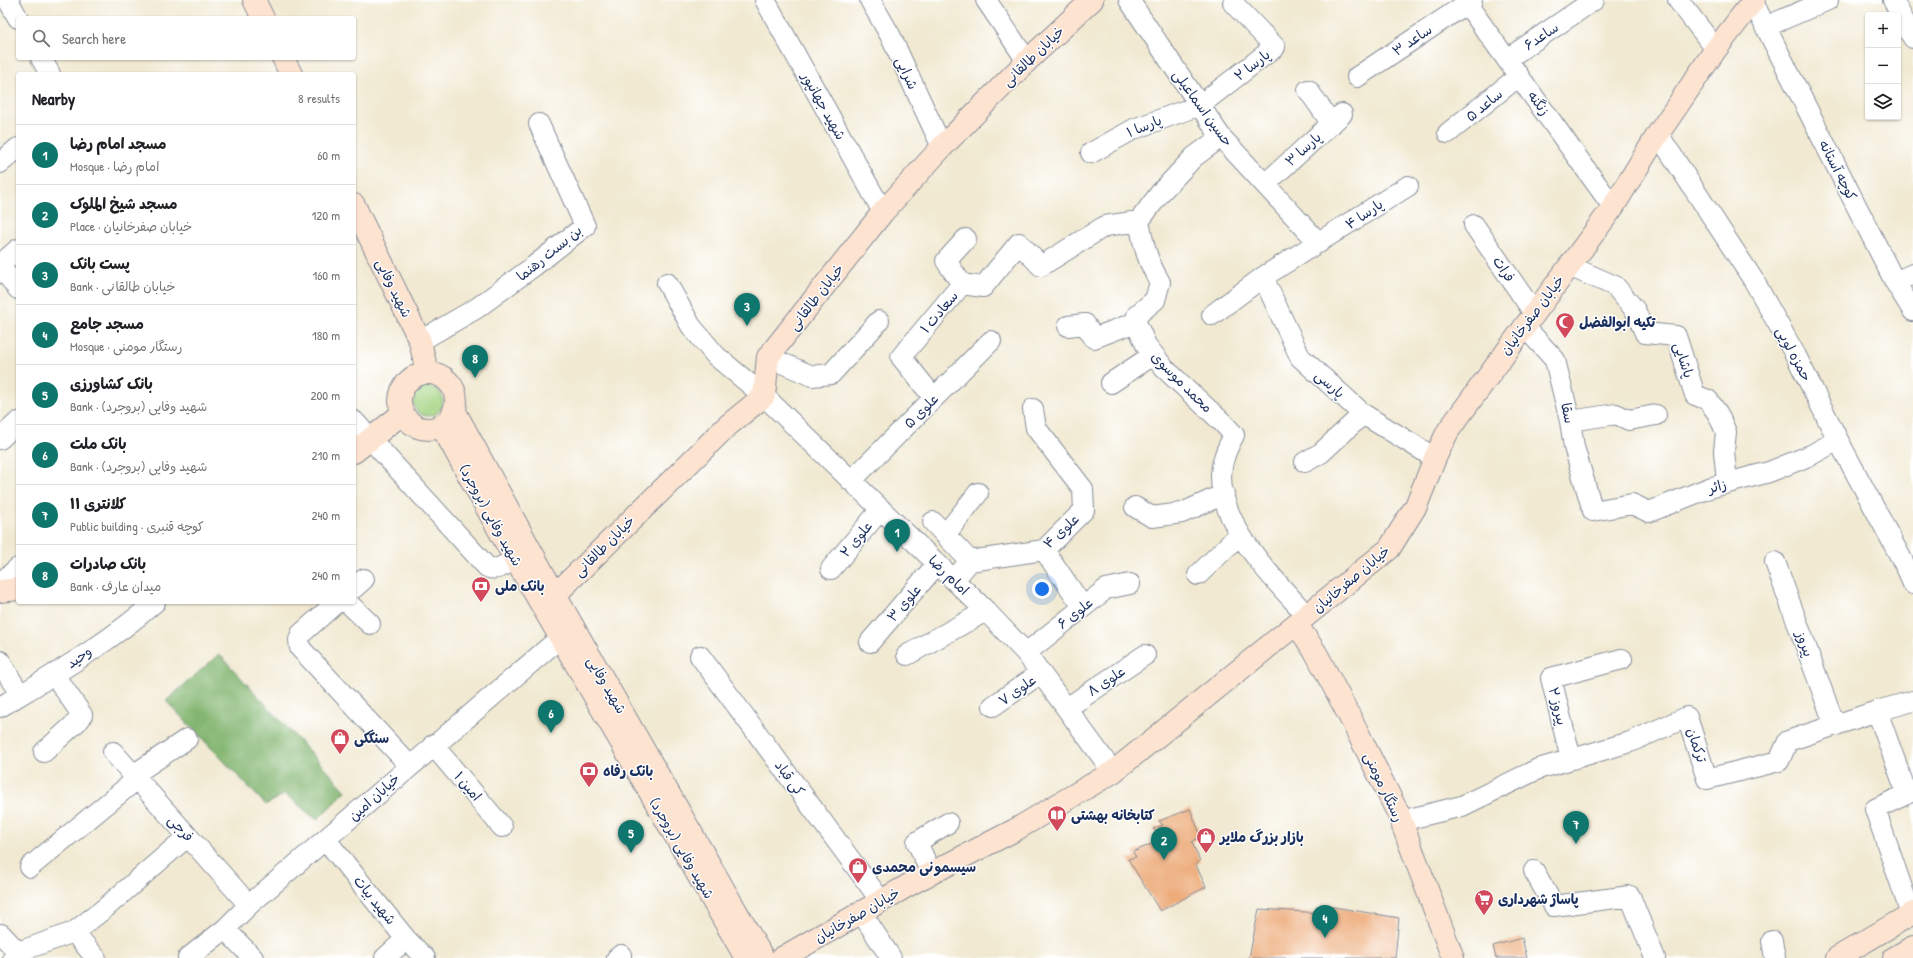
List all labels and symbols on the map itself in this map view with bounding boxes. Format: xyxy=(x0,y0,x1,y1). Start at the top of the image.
street label: ساعد۶ xyxy=(1520,17,1562,54)
street label: ساعد ۳ xyxy=(1388,19,1435,60)
street label: خیابان طالقانی xyxy=(997,21,1068,90)
street label: پارسا ۲ xyxy=(1230,45,1274,85)
street label: شرایی xyxy=(892,53,923,92)
street label: حسین اسماعیلی xyxy=(1169,65,1238,150)
street label: شهید جهانپور xyxy=(797,68,851,143)
street label: ساعد ۵ xyxy=(1461,84,1506,125)
street label: زنگنه xyxy=(1524,87,1555,119)
street label: پارسا ۱ xyxy=(1123,110,1165,142)
street label: پارسا ۳ xyxy=(1280,127,1326,171)
street label: کوچه آستانه xyxy=(1814,136,1862,204)
street label: پارسا ۴ xyxy=(1341,194,1387,234)
street label: بن بست رهنما xyxy=(512,220,585,285)
street label: فرات xyxy=(1489,252,1520,285)
street label: شهید وفایی xyxy=(372,255,417,320)
street label: خیابان طالقانی xyxy=(784,260,848,334)
street label: خیابان صفرخانیان xyxy=(1495,271,1568,359)
street label: سعادت ۱ xyxy=(915,286,962,337)
pin: 3 xyxy=(734,293,760,326)
mosque icon: تکیه ابوالفضل xyxy=(1554,311,1576,339)
place label: تکیه ابوالفضل xyxy=(1579,312,1656,332)
street label: حمزه لویی xyxy=(1771,323,1817,385)
street label: پاشایی xyxy=(1669,340,1699,380)
pin: 8 xyxy=(462,345,488,378)
street label: محمد موسوی xyxy=(1147,347,1217,417)
street label: پارسی xyxy=(1311,365,1349,403)
street label: علوی ۵ xyxy=(899,389,943,433)
street label: سقا xyxy=(1557,401,1580,425)
street label: شهید وفایی (بروجرد) xyxy=(456,460,527,569)
street label: زائر xyxy=(1704,474,1728,498)
street label: علوی ۴ xyxy=(1039,509,1083,553)
street label: خیابان طالقانی xyxy=(569,511,638,580)
street label: علوی ۲ xyxy=(835,517,877,561)
pin: 1 xyxy=(884,519,910,552)
street label: خیابان صفرخانیان xyxy=(1308,541,1393,617)
street label: امام رضا xyxy=(923,550,974,600)
bank icon: بانک ملی xyxy=(470,575,492,603)
place label: بانک ملی xyxy=(495,576,545,595)
your location xyxy=(1032,579,1052,599)
street label: علوی ۳ xyxy=(882,580,926,626)
street label: علوی ۶ xyxy=(1053,593,1097,633)
street label: پیروز xyxy=(1791,627,1819,660)
street label: وحید xyxy=(62,641,95,672)
street label: شهید وفایی xyxy=(583,653,631,717)
street label: علوی ۸ xyxy=(1083,661,1129,701)
street label: علوی ۷ xyxy=(994,670,1040,710)
street label: پیروز ۲ xyxy=(1544,685,1572,727)
pin: 6 xyxy=(538,700,564,733)
street label: ترکمان xyxy=(1683,725,1712,766)
shop icon: سنگکی xyxy=(329,727,351,755)
place label: سنگکی xyxy=(354,728,389,747)
street label: رستگار مومنی xyxy=(1360,749,1409,825)
street label: کی قباد xyxy=(771,756,810,799)
bank icon: بانک رفاه xyxy=(578,760,600,788)
place label: بانک رفاه xyxy=(603,761,653,780)
street label: امین ۱ xyxy=(450,767,486,805)
street label: خیابان امین xyxy=(344,769,403,825)
street label: شهید وفایی (بروجرد) xyxy=(646,794,719,902)
library icon: کتابخانه بهشتی xyxy=(1046,804,1068,832)
place label: کتابخانه بهشتی xyxy=(1071,805,1156,824)
street label: فرجی xyxy=(164,810,199,845)
pin: 7 xyxy=(1563,811,1589,844)
pin: 5 xyxy=(618,820,644,853)
shop icon: بازار بزرگ ملایر xyxy=(1195,826,1217,854)
pin: 2 xyxy=(1151,827,1177,860)
place label: بازار بزرگ ملایر xyxy=(1218,827,1304,846)
shop icon: سیسمونی محمدی xyxy=(847,856,869,884)
place label: سیسمونی محمدی xyxy=(872,857,976,877)
street label: شهید بیات xyxy=(350,871,401,928)
street label: خیابان صفرخانیان xyxy=(811,882,903,947)
supermarket icon: پاساژ شهرداری xyxy=(1473,888,1495,916)
place label: پاساژ شهرداری xyxy=(1498,889,1579,908)
pin: 4 xyxy=(1312,905,1338,938)

